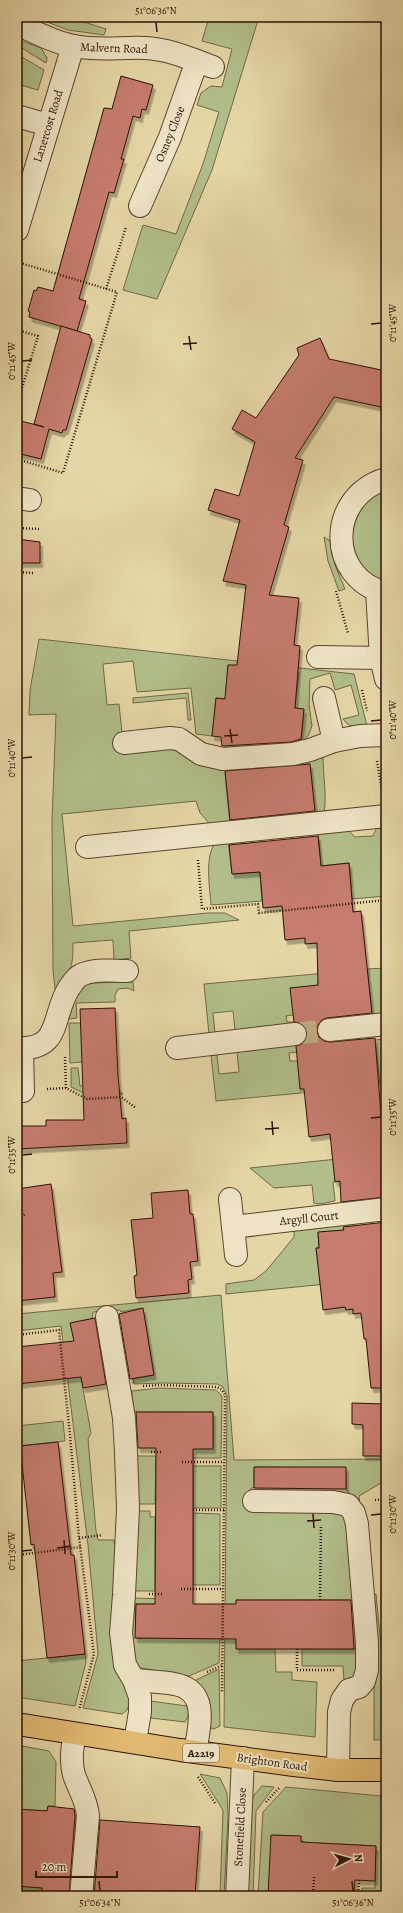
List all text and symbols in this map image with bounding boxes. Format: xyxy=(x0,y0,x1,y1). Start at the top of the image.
text: 51°06'36"N xyxy=(135,4,177,17)
street label: Malvern Road xyxy=(80,39,149,57)
street label: Lanercost Road xyxy=(29,87,67,164)
street label: Osney Close xyxy=(151,103,189,165)
text: 0°11'45"W xyxy=(386,303,399,342)
text: 0°11'45"W xyxy=(5,341,18,380)
text: 0°11'40"W xyxy=(386,700,399,740)
text: 0°11'40"W xyxy=(5,738,18,778)
text: 0°11'35"W xyxy=(386,1097,399,1136)
text: 0°11'35"W xyxy=(5,1135,18,1174)
street label: Argyll Court xyxy=(278,1207,339,1229)
text: 0°11'30"W xyxy=(386,1494,399,1533)
text: 0°11'30"W xyxy=(5,1531,18,1570)
road number: A2219 xyxy=(183,1744,219,1762)
street label: Brighton Road xyxy=(236,1749,309,1775)
street label: Stonefield Close xyxy=(230,1787,250,1867)
north arrow xyxy=(329,1839,369,1879)
scale bar xyxy=(36,1853,117,1879)
text: N xyxy=(351,1853,366,1863)
text: 20 m xyxy=(42,1859,66,1875)
text: 51°06'34"N xyxy=(79,1896,121,1909)
text: 51°06'36"N xyxy=(332,1896,374,1909)

